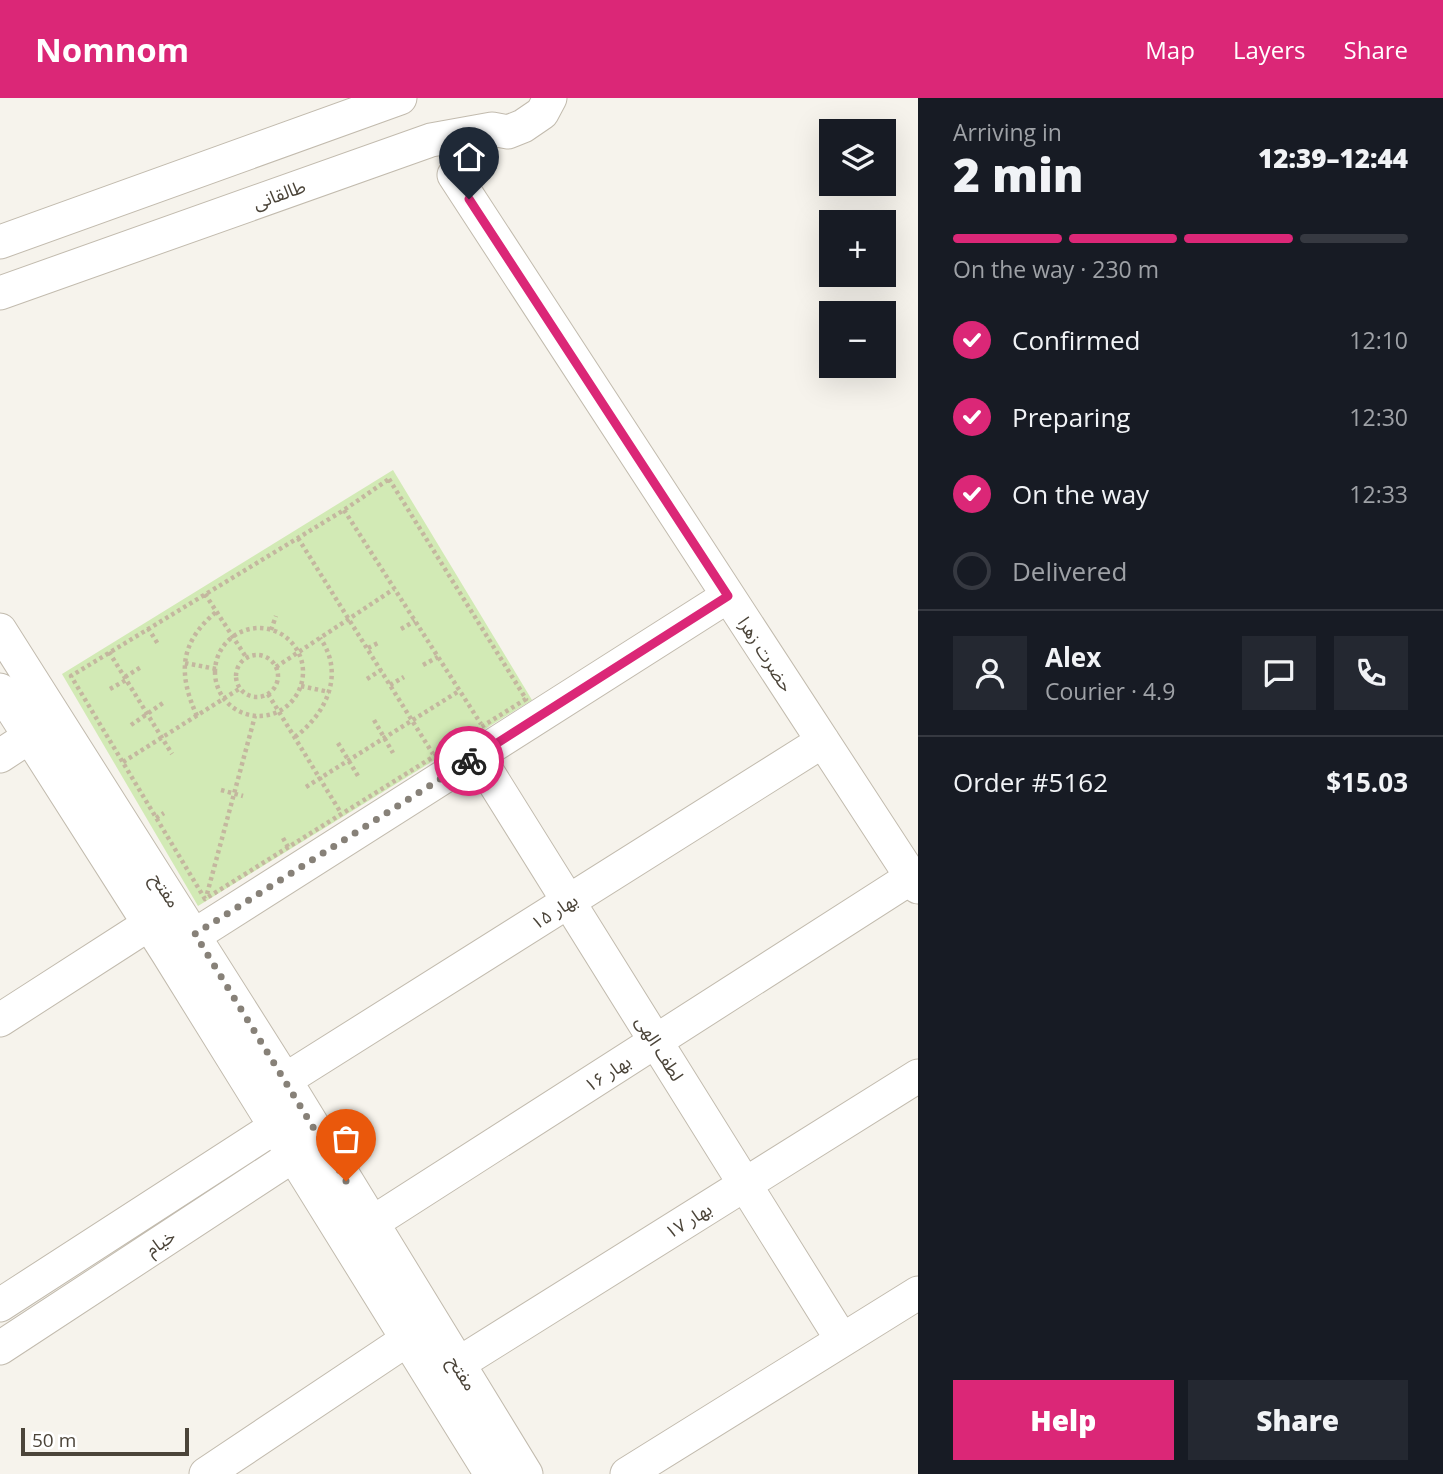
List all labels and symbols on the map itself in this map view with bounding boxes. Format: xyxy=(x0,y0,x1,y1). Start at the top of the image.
pin xyxy=(439,127,499,199)
street label: طالقانی xyxy=(249,173,309,215)
street label: حضرت زهرا xyxy=(733,612,799,696)
courier xyxy=(434,726,504,796)
street label: مفتح xyxy=(144,868,186,913)
street label: بهار ۱۵ xyxy=(526,887,582,935)
street label: لطف الهی xyxy=(630,1011,690,1085)
street label: بهار ۱۶ xyxy=(579,1049,635,1097)
pin xyxy=(316,1109,376,1181)
street label: بهار ۱۷ xyxy=(660,1196,716,1244)
street label: خیام xyxy=(140,1223,181,1263)
street label: مفتح xyxy=(441,1351,483,1396)
scale bar xyxy=(21,1425,189,1457)

